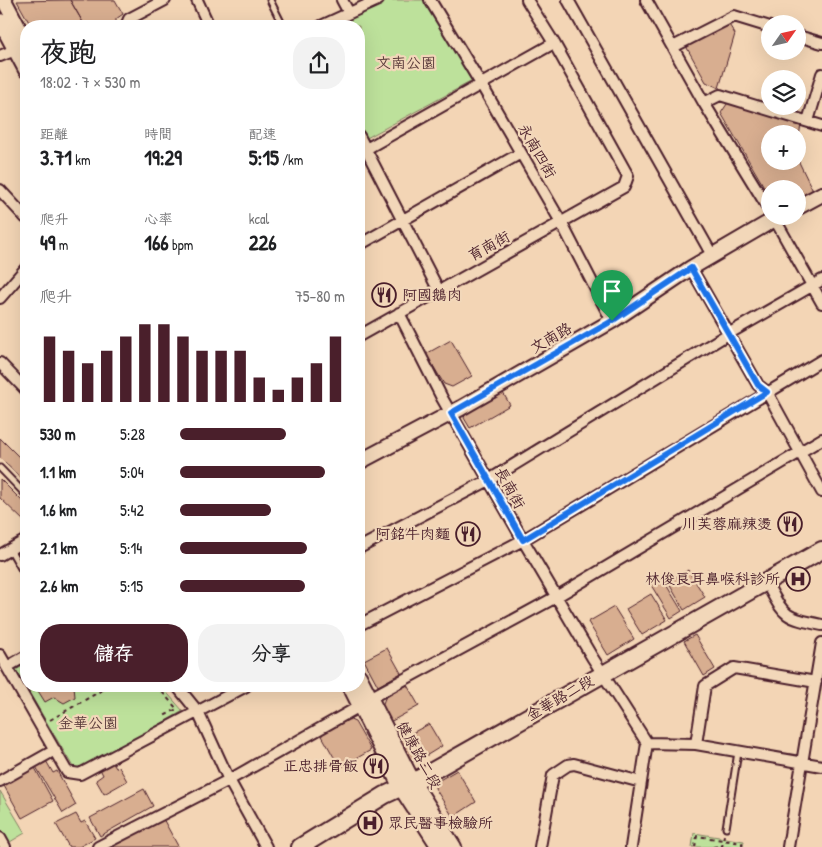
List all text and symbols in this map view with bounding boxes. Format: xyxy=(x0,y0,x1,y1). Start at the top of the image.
north arrow xyxy=(761,15,806,60)
map controls xyxy=(761,15,806,225)
text: 夜跑 xyxy=(40,33,96,71)
button: share xyxy=(293,37,345,89)
park label: 文南公園 xyxy=(376,52,436,73)
button: layers xyxy=(761,70,806,115)
text: 18:02 · 7 × 530 m xyxy=(40,71,140,93)
street label: 永南四街 xyxy=(513,120,562,182)
text: 距離 xyxy=(40,124,68,143)
text: 時間 xyxy=(144,124,172,143)
text: 配速 xyxy=(249,124,277,143)
button: + xyxy=(761,125,806,170)
text: 3.71 xyxy=(40,143,72,172)
text: 19:29 xyxy=(144,143,182,172)
text: 5:15 xyxy=(249,143,279,172)
text: km xyxy=(72,150,90,169)
text: /km xyxy=(279,150,303,169)
button: − xyxy=(761,180,806,225)
text: 爬升 xyxy=(40,209,68,228)
text: 心率 xyxy=(144,209,172,228)
text: kcal xyxy=(249,209,269,228)
street label: 育南街 xyxy=(464,225,514,266)
text: 49 xyxy=(40,228,56,257)
text: 166 xyxy=(144,228,169,257)
text: 226 xyxy=(249,228,277,257)
text: m xyxy=(56,235,68,254)
text: bpm xyxy=(169,235,193,254)
pin xyxy=(591,270,633,321)
icon: arrive xyxy=(598,277,626,305)
restaurant icon: 阿國鵝肉 xyxy=(371,282,397,308)
place label: 阿國鵝肉 xyxy=(402,284,462,305)
text: 爬升 xyxy=(40,285,72,307)
text: 75–80 m xyxy=(295,285,345,307)
street label: 文南路 xyxy=(526,317,575,358)
text: 530 m xyxy=(40,423,76,445)
text: 5:28 xyxy=(120,423,145,445)
text: 1.1 km xyxy=(40,461,76,483)
text: 5:04 xyxy=(120,461,144,483)
street label: 長南街 xyxy=(490,463,531,513)
text: 1.6 km xyxy=(40,499,77,521)
text: 5:42 xyxy=(120,499,144,521)
restaurant icon: 川芙蓉麻辣燙 xyxy=(777,511,803,537)
place label: 川芙蓉麻辣燙 xyxy=(682,513,772,534)
restaurant icon: 阿銘牛肉麵 xyxy=(455,521,481,547)
place label: 阿銘牛肉麵 xyxy=(375,523,450,544)
text: 2.1 km xyxy=(40,537,78,559)
text: 5:14 xyxy=(120,537,142,559)
hospital icon: 林俊良耳鼻喉科診所 xyxy=(785,566,811,592)
place label: 林俊良耳鼻喉科診所 xyxy=(645,568,780,589)
text: 2.6 km xyxy=(40,575,79,597)
text: 5:15 xyxy=(120,575,143,597)
button: 儲存 xyxy=(40,624,188,682)
button: 分享 xyxy=(198,624,345,682)
street label: 金華路二段 xyxy=(522,670,597,725)
park label: 金華公園 xyxy=(58,712,118,733)
street label: 健康路二段 xyxy=(392,717,447,793)
restaurant icon: 正忠排骨飯 xyxy=(363,753,389,779)
place label: 正忠排骨飯 xyxy=(283,755,358,776)
hospital icon: 眾民醫事檢驗所 xyxy=(357,810,383,836)
place label: 眾民醫事檢驗所 xyxy=(388,812,493,833)

